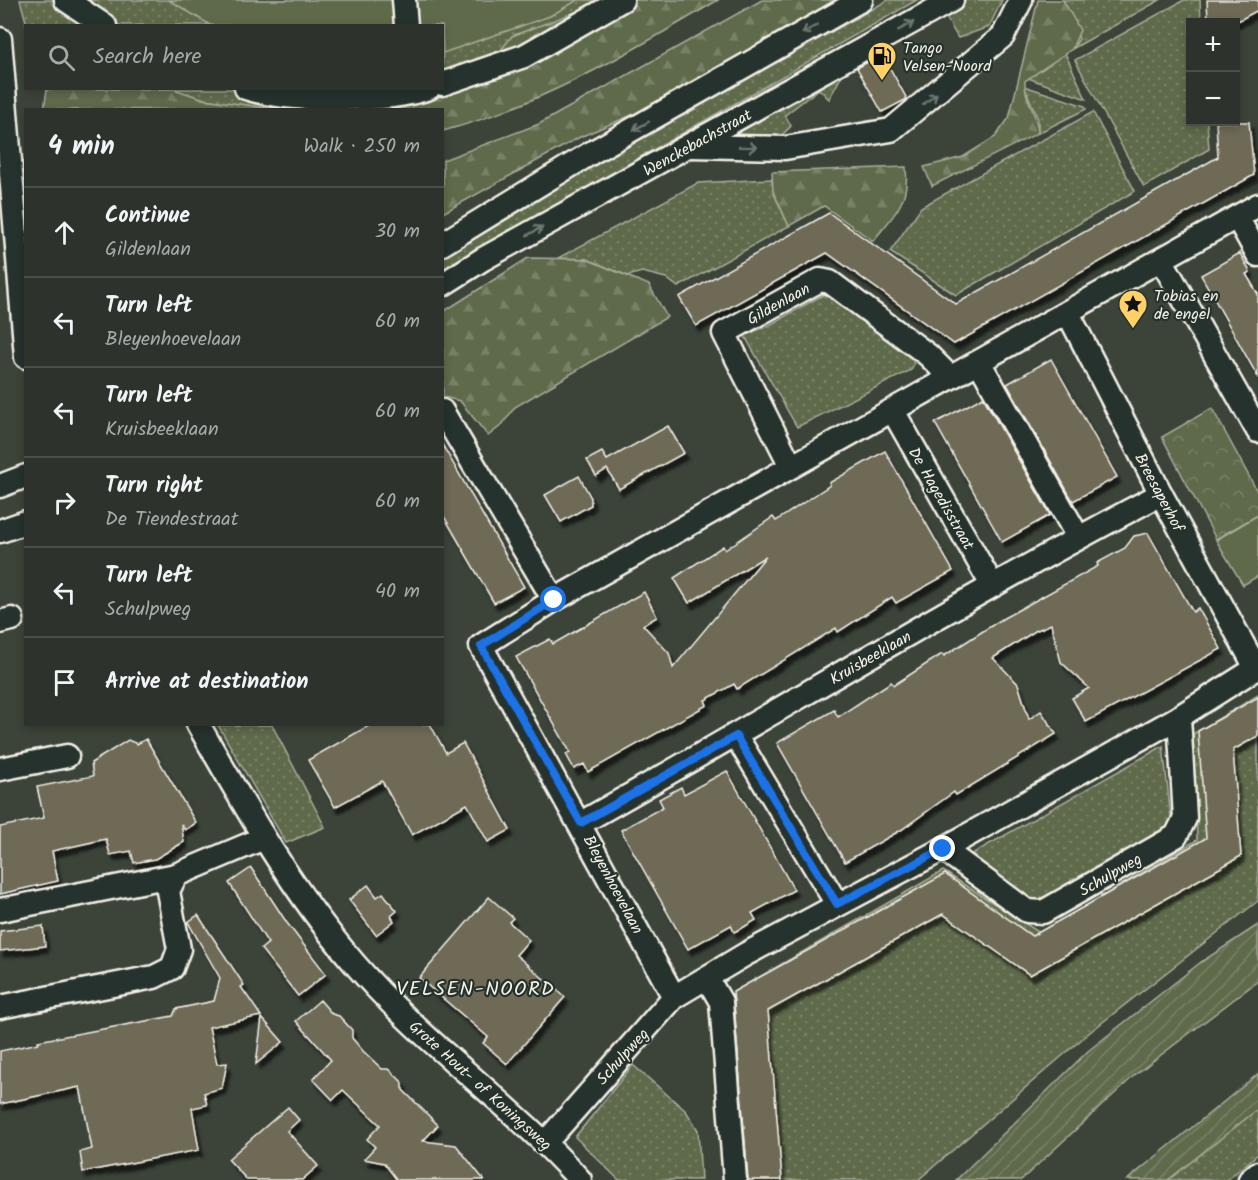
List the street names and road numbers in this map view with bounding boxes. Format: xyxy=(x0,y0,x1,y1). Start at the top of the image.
street label: Wenckebachstraat xyxy=(639,103,757,184)
street label: Gildenlaan xyxy=(743,277,815,332)
street label: De Hagedisstraat xyxy=(901,443,981,556)
street label: Breesaperhof xyxy=(1127,449,1191,538)
street label: Kruisbeeklaan xyxy=(825,625,916,692)
street label: Bleyenhoevelaan xyxy=(576,831,649,939)
street label: Schulpweg xyxy=(1075,847,1147,903)
street label: Grote Hout- of Koningsweg xyxy=(403,1015,557,1157)
street label: Schulpweg xyxy=(591,1023,655,1091)

